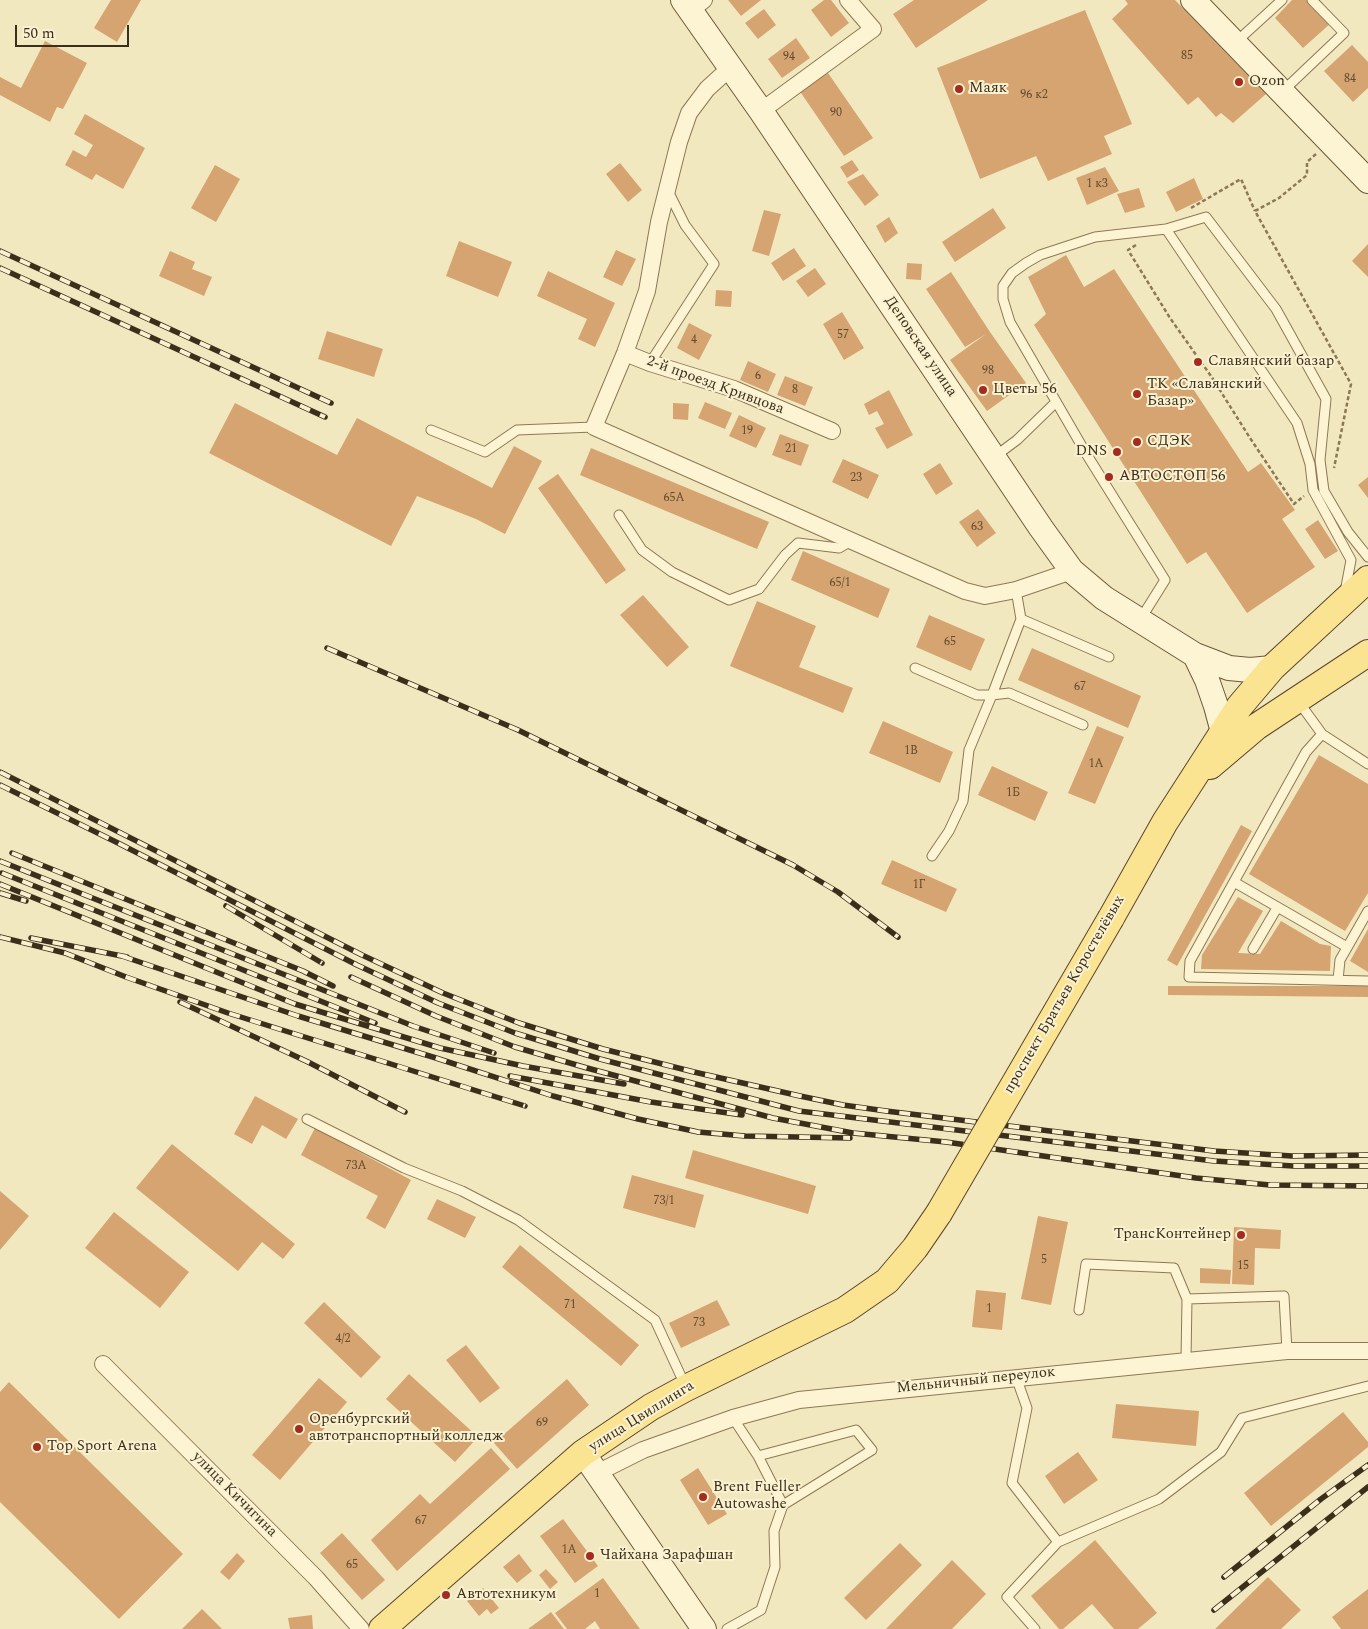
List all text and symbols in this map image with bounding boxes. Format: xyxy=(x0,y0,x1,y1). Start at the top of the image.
scale bar xyxy=(18,15,131,47)
text: 50 m xyxy=(23,22,55,45)
house number: 85 xyxy=(1181,50,1193,64)
house number: 94 xyxy=(783,51,795,65)
place label: Ozon xyxy=(1249,73,1285,91)
house number: 84 xyxy=(1344,73,1356,87)
marker: Ozon xyxy=(1233,76,1245,88)
place label: Маяк xyxy=(969,80,1007,98)
marker: Маяк xyxy=(953,83,965,95)
house number: 96 к2 xyxy=(1020,89,1048,103)
house number: 90 xyxy=(830,107,842,121)
house number: 1 к3 xyxy=(1086,178,1108,192)
street label: Деповская улица xyxy=(880,293,960,401)
house number: 57 xyxy=(837,329,849,343)
house number: 4 xyxy=(691,334,697,348)
street label: 2-й проезд Кривцова xyxy=(644,353,786,419)
place label: Славянский базар xyxy=(1208,353,1334,371)
marker: Славянский базар xyxy=(1192,356,1204,368)
house number: 98 xyxy=(982,365,994,379)
house number: 6 xyxy=(755,370,761,384)
place label: ТК «Славянский Базар» xyxy=(1147,376,1262,411)
place label: Цветы 56 xyxy=(993,381,1057,399)
house number: 8 xyxy=(792,384,798,398)
marker: Цветы 56 xyxy=(977,384,989,396)
marker: ТК «Славянский Базар» xyxy=(1131,388,1143,400)
house number: 19 xyxy=(741,425,753,439)
place label: СДЭК xyxy=(1147,433,1191,451)
marker: СДЭК xyxy=(1131,436,1143,448)
house number: 21 xyxy=(785,443,797,457)
place label: DNS xyxy=(1075,443,1107,461)
marker: DNS xyxy=(1111,446,1123,458)
place label: АВТОСТОП 56 xyxy=(1119,468,1225,486)
marker: АВТОСТОП 56 xyxy=(1103,471,1115,483)
house number: 23 xyxy=(850,472,862,486)
house number: 65А xyxy=(664,492,684,506)
house number: 63 xyxy=(971,521,983,535)
house number: 65/1 xyxy=(830,577,850,591)
house number: 65 xyxy=(944,636,956,650)
house number: 67 xyxy=(1074,681,1086,695)
house number: 1В xyxy=(904,745,918,759)
house number: 1А xyxy=(1089,758,1103,772)
house number: 1Б xyxy=(1006,787,1020,801)
house number: 1Г xyxy=(912,879,926,893)
street label: проспект Братьев Коростелёвых xyxy=(1001,893,1129,1097)
house number: 73А xyxy=(346,1160,366,1174)
house number: 73/1 xyxy=(654,1195,674,1209)
place label: ТрансКонтейнер xyxy=(1114,1226,1231,1244)
marker: ТрансКонтейнер xyxy=(1235,1229,1247,1241)
house number: 5 xyxy=(1041,1254,1047,1268)
house number: 15 xyxy=(1237,1260,1249,1274)
house number: 71 xyxy=(564,1299,576,1313)
house number: 1 xyxy=(986,1303,992,1317)
house number: 73 xyxy=(693,1317,705,1331)
house number: 4/2 xyxy=(336,1333,350,1347)
street label: Мельничный переулок xyxy=(896,1364,1056,1398)
street label: улица Цвиллинга xyxy=(586,1377,698,1457)
place label: Оренбургский автотранспортный колледж xyxy=(309,1411,503,1446)
house number: 69 xyxy=(536,1417,548,1431)
marker: Оренбургский автотранспортный колледж xyxy=(293,1423,305,1435)
place label: Top Sport Arena xyxy=(47,1438,157,1456)
marker: Top Sport Arena xyxy=(31,1441,43,1453)
street label: улица Кичигина xyxy=(188,1449,280,1541)
place label: Brent Fueller Autowashe xyxy=(713,1479,801,1514)
marker: Brent Fueller Autowashe xyxy=(697,1491,709,1503)
house number: 67 xyxy=(415,1515,427,1529)
house number: 1А xyxy=(562,1544,576,1558)
place label: Чайхана Зарафшан xyxy=(600,1547,733,1565)
marker: Чайхана Зарафшан xyxy=(584,1550,596,1562)
house number: 65 xyxy=(346,1559,358,1573)
place label: Автотехникум xyxy=(456,1586,556,1604)
house number: 1 xyxy=(594,1588,600,1602)
marker: Автотехникум xyxy=(440,1589,452,1601)

